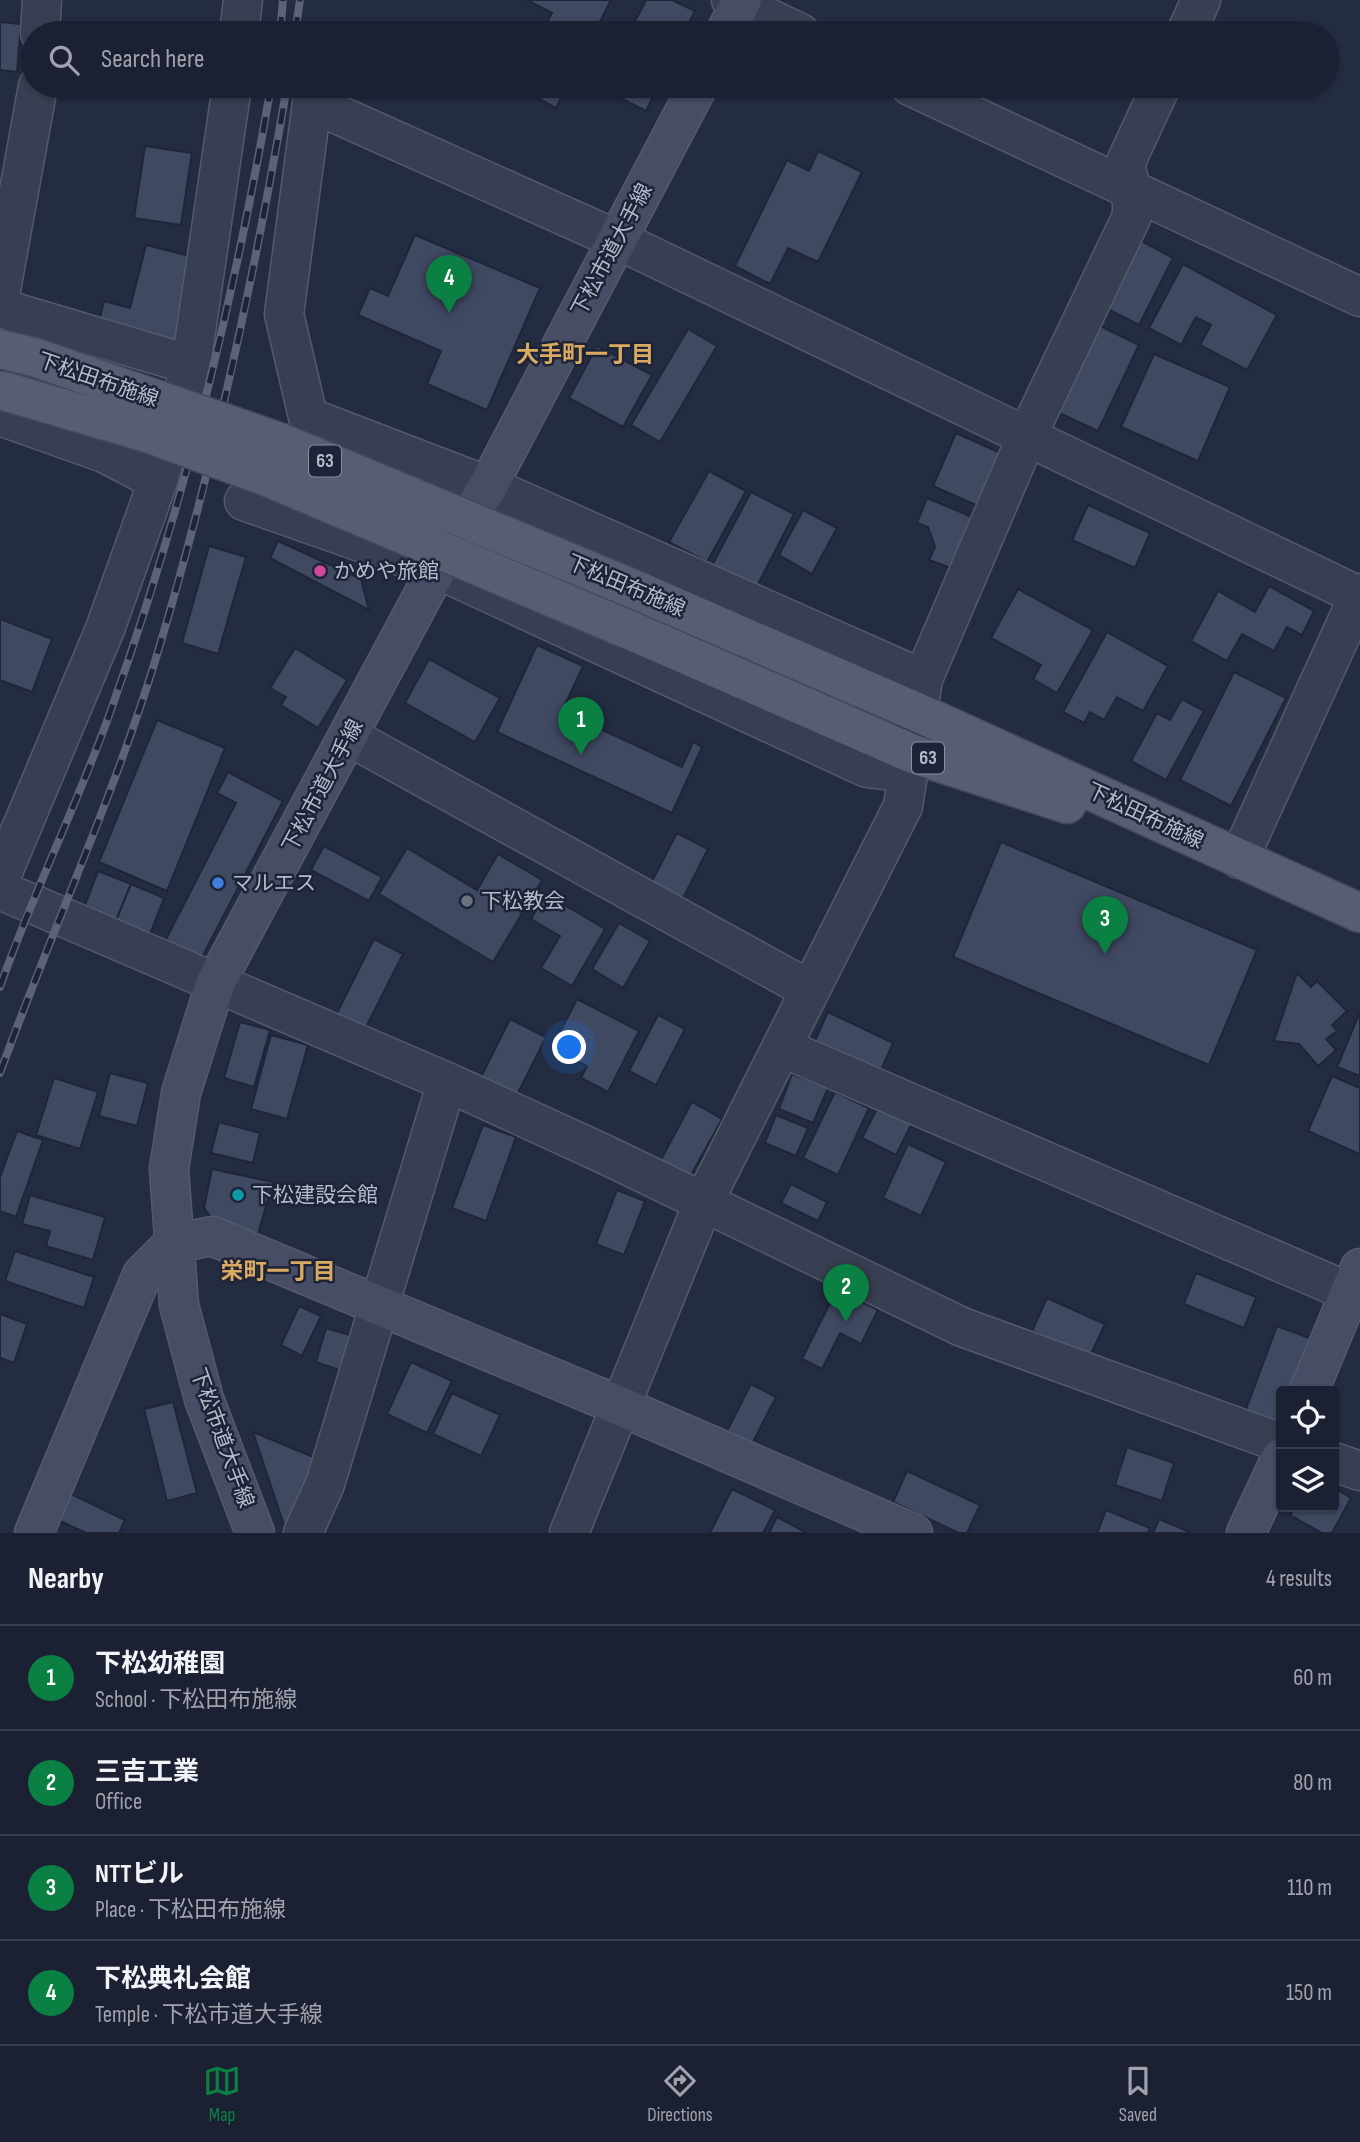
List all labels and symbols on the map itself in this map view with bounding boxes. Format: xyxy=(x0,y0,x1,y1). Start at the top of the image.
street label: 下松市道大手線 xyxy=(566,179,658,321)
pin: 4 xyxy=(426,255,472,313)
district label: 大手町一丁目 xyxy=(516,341,654,369)
street label: 下松田布施線 xyxy=(34,348,162,412)
road number: 63 xyxy=(309,446,341,476)
street label: 下松田布施線 xyxy=(563,550,689,622)
place label: かめや旅館 xyxy=(334,559,439,584)
marker: かめや旅館 xyxy=(312,563,328,579)
pin: 1 xyxy=(558,697,604,755)
street label: 下松市道大手線 xyxy=(277,715,369,857)
road number: 63 xyxy=(912,743,944,774)
street label: 下松田布施線 xyxy=(1083,778,1207,854)
place label: マルエス xyxy=(232,871,316,896)
marker: マルエス xyxy=(210,875,226,891)
place label: 下松教会 xyxy=(481,889,565,914)
marker: 下松教会 xyxy=(459,893,475,909)
pin: 3 xyxy=(1082,896,1128,954)
your location xyxy=(552,1030,586,1064)
place label: 下松建設会館 xyxy=(252,1183,378,1208)
marker: 下松建設会館 xyxy=(230,1187,246,1203)
district label: 栄町一丁目 xyxy=(221,1258,336,1286)
pin: 2 xyxy=(823,1264,869,1322)
street label: 下松市道大手線 xyxy=(185,1365,259,1511)

